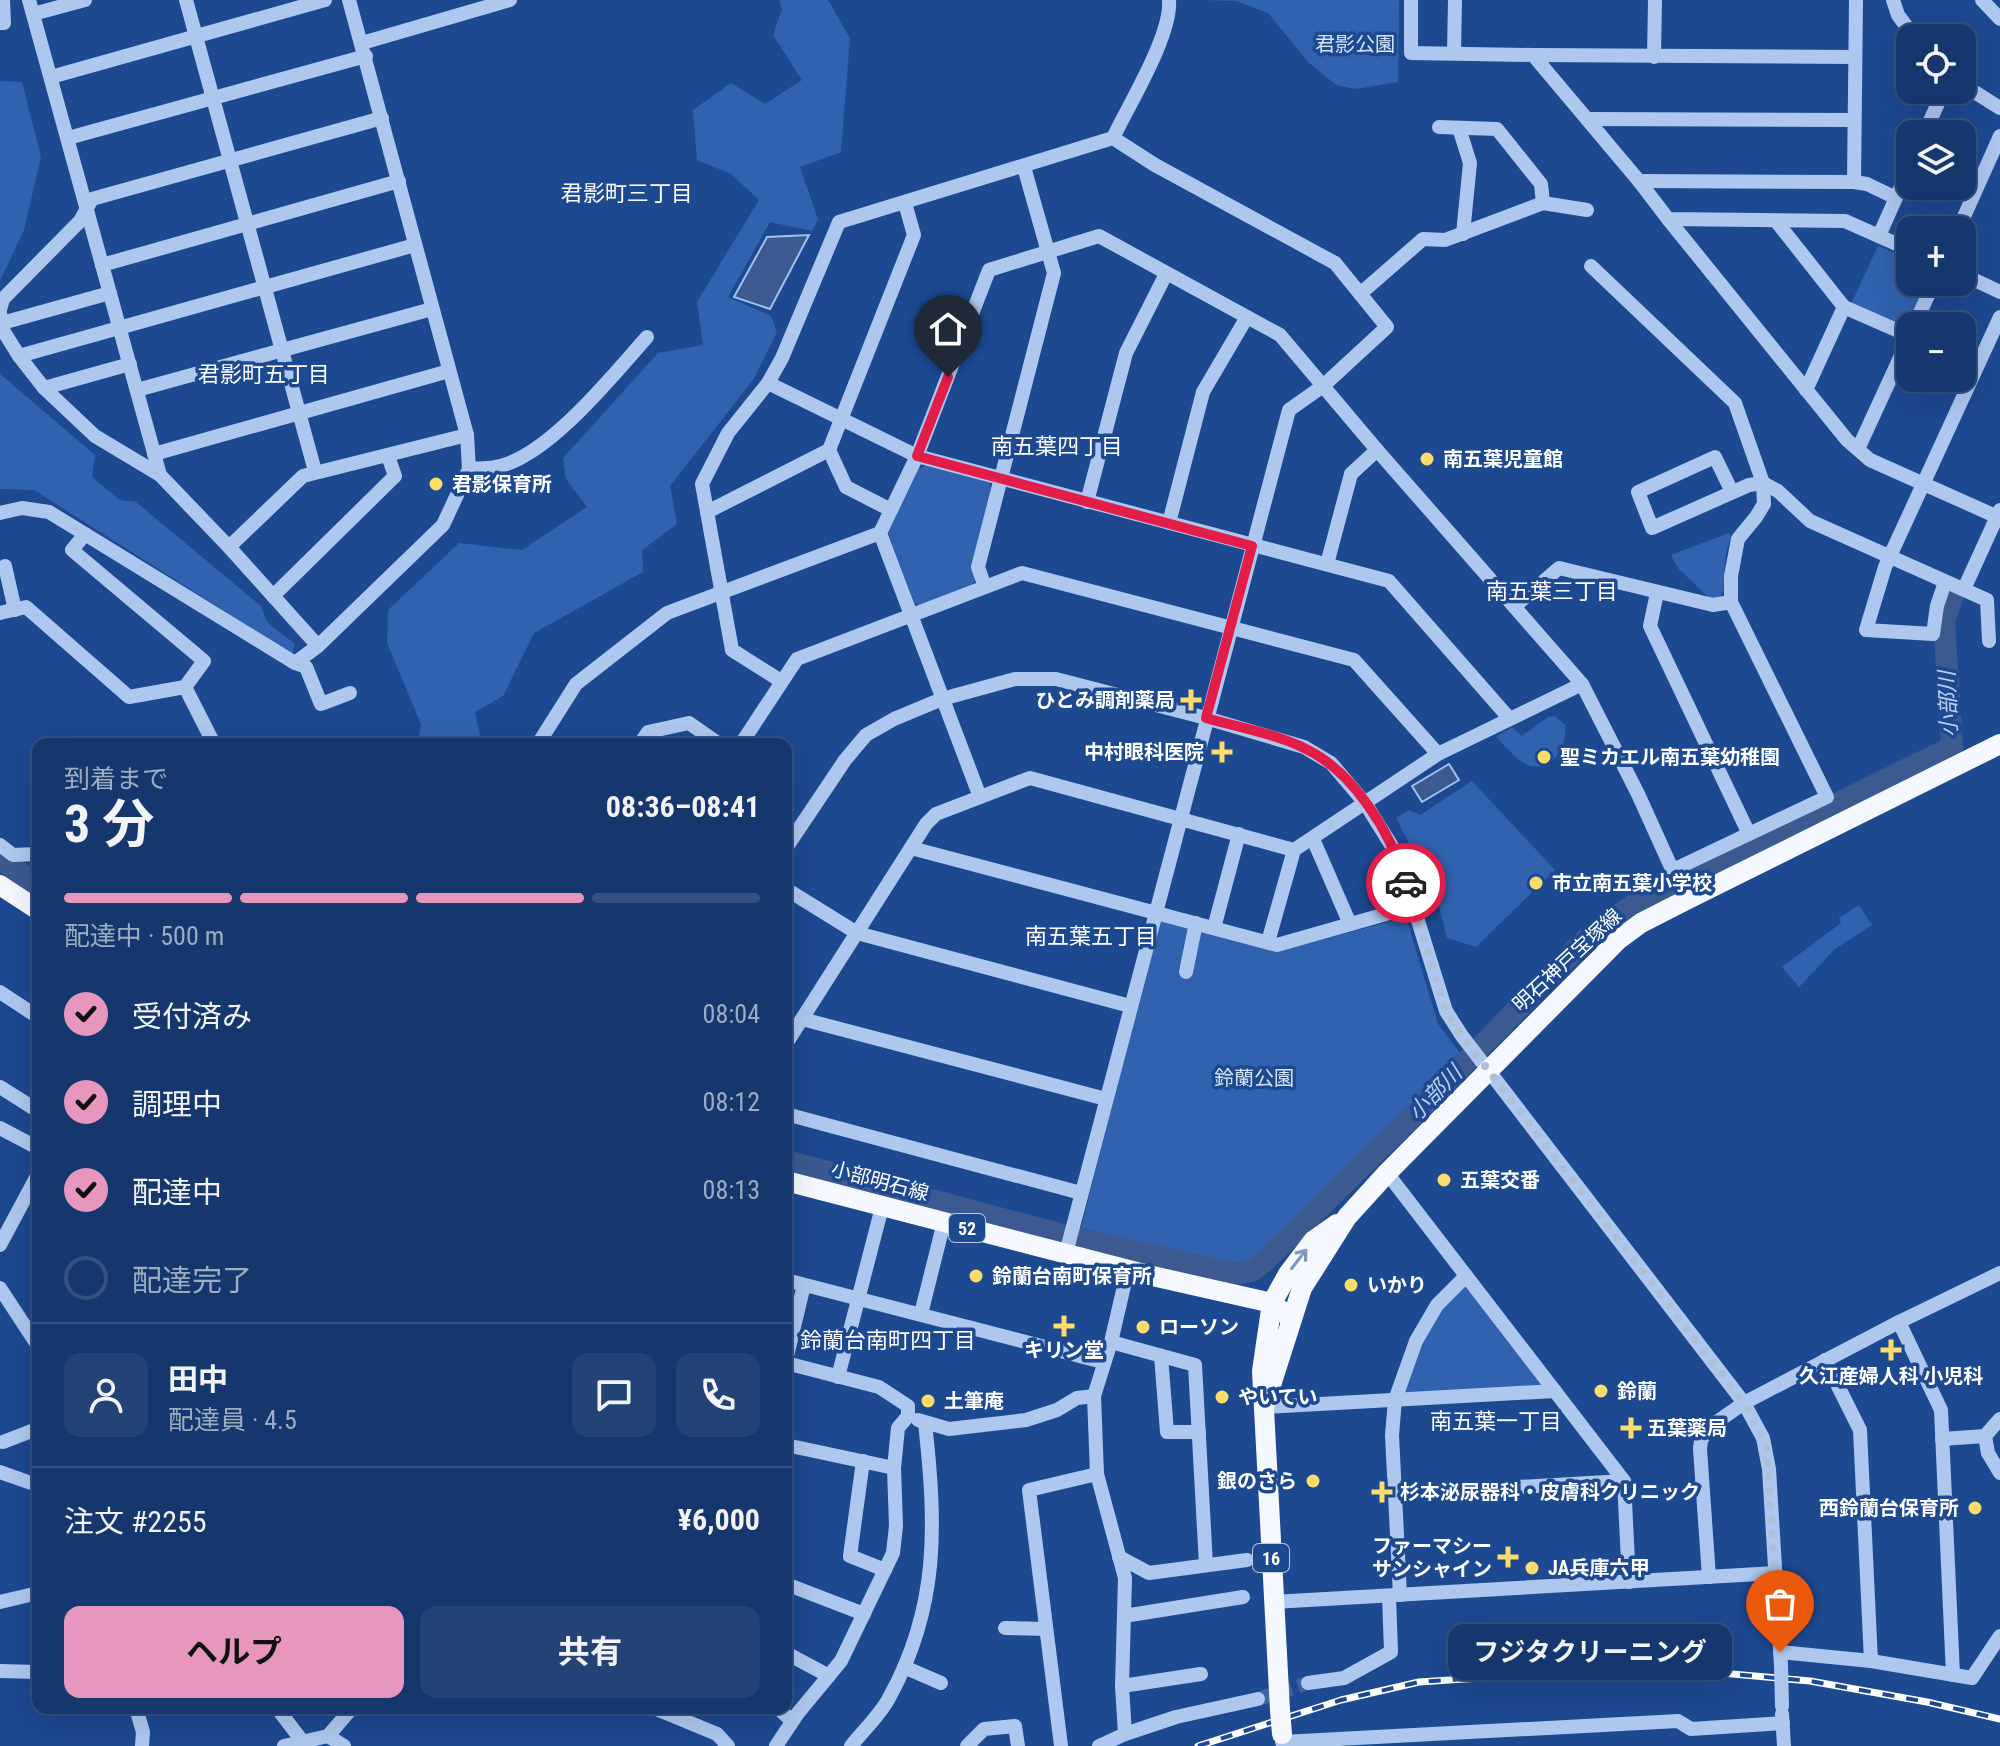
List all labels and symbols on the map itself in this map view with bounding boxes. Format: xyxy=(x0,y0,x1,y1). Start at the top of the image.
park label: 君影公園 xyxy=(1315,32,1395,56)
district label: 君影町三丁目 xyxy=(561,181,693,206)
pin xyxy=(914,295,982,377)
district label: 君影町五丁目 xyxy=(198,362,330,387)
district label: 南五葉四丁目 xyxy=(991,434,1123,459)
place label: 南五葉児童館 xyxy=(1443,447,1563,471)
marker: 南五葉児童館 xyxy=(1418,450,1436,468)
place label: 君影保育所 xyxy=(452,472,552,496)
marker: 君影保育所 xyxy=(427,475,445,493)
district label: 南五葉三丁目 xyxy=(1486,579,1618,604)
water label: 小部川 xyxy=(1934,669,1962,737)
place label: ひとみ調剤薬局 xyxy=(1036,688,1175,712)
marker: ひとみ調剤薬局 xyxy=(1182,691,1200,709)
place label: 中村眼科医院 xyxy=(1084,740,1204,764)
marker: 中村眼科医院 xyxy=(1211,741,1233,763)
place label: 聖ミカエル南五葉幼稚園 xyxy=(1560,745,1780,769)
marker: 聖ミカエル南五葉幼稚園 xyxy=(1535,748,1553,766)
courier xyxy=(1366,843,1446,923)
place label: 市立南五葉小学校 xyxy=(1552,871,1712,895)
marker: 市立南五葉小学校 xyxy=(1527,874,1545,892)
street label: 明石神戸宝塚線 xyxy=(1508,903,1626,1017)
district label: 南五葉五丁目 xyxy=(1025,924,1157,949)
water label: 小部川 xyxy=(1403,1059,1468,1125)
park label: 鈴蘭公園 xyxy=(1214,1066,1294,1090)
street label: 小部明石線 xyxy=(829,1156,931,1206)
place label: 五葉交番 xyxy=(1460,1168,1540,1192)
marker: 五葉交番 xyxy=(1435,1171,1453,1189)
road number: 52 xyxy=(949,1214,985,1242)
one-way arrow xyxy=(1290,1249,1307,1270)
place label: 鈴蘭台南町保育所 xyxy=(992,1264,1152,1288)
marker: 鈴蘭台南町保育所 xyxy=(967,1267,985,1285)
place label: いかり xyxy=(1367,1273,1427,1297)
marker: いかり xyxy=(1342,1276,1360,1294)
place label: ローソン xyxy=(1159,1315,1239,1339)
marker: キリン堂 xyxy=(1055,1317,1073,1335)
marker: ローソン xyxy=(1134,1318,1152,1336)
district label: 鈴蘭台南町四丁目 xyxy=(800,1328,976,1353)
place label: キリン堂 xyxy=(1024,1338,1104,1362)
marker: 久江産婦人科 小児科 xyxy=(1880,1339,1902,1361)
place label: 久江産婦人科 小児科 xyxy=(1799,1364,1983,1388)
place label: 鈴蘭 xyxy=(1617,1379,1657,1403)
marker: 鈴蘭 xyxy=(1592,1382,1610,1400)
place label: やいてい xyxy=(1238,1385,1317,1409)
marker: やいてい xyxy=(1213,1388,1231,1406)
place label: 土筆庵 xyxy=(944,1389,1004,1413)
marker: 土筆庵 xyxy=(919,1392,937,1410)
district label: 南五葉一丁目 xyxy=(1430,1409,1562,1434)
place label: 五葉薬局 xyxy=(1647,1416,1727,1440)
marker: 五葉薬局 xyxy=(1622,1419,1640,1437)
place label: 銀のさら xyxy=(1217,1469,1297,1493)
marker: 銀のさら xyxy=(1304,1472,1322,1490)
place label: 杉本泌尿器科・皮膚科クリニック xyxy=(1400,1480,1700,1504)
marker: 杉本泌尿器科・皮膚科クリニック xyxy=(1371,1481,1393,1503)
place label: 西鈴蘭台保育所 xyxy=(1819,1496,1959,1520)
marker: 西鈴蘭台保育所 xyxy=(1966,1499,1984,1517)
place label: ファーマシー サンシャイン xyxy=(1372,1534,1492,1581)
road number: 16 xyxy=(1253,1544,1289,1572)
marker: ファーマシー サンシャイン xyxy=(1499,1548,1517,1566)
place label: JA兵庫六甲 xyxy=(1548,1556,1650,1580)
marker: JA兵庫六甲 xyxy=(1523,1559,1541,1577)
pin xyxy=(1746,1570,1814,1652)
callout: フジタクリーニング xyxy=(1448,1624,1732,1680)

